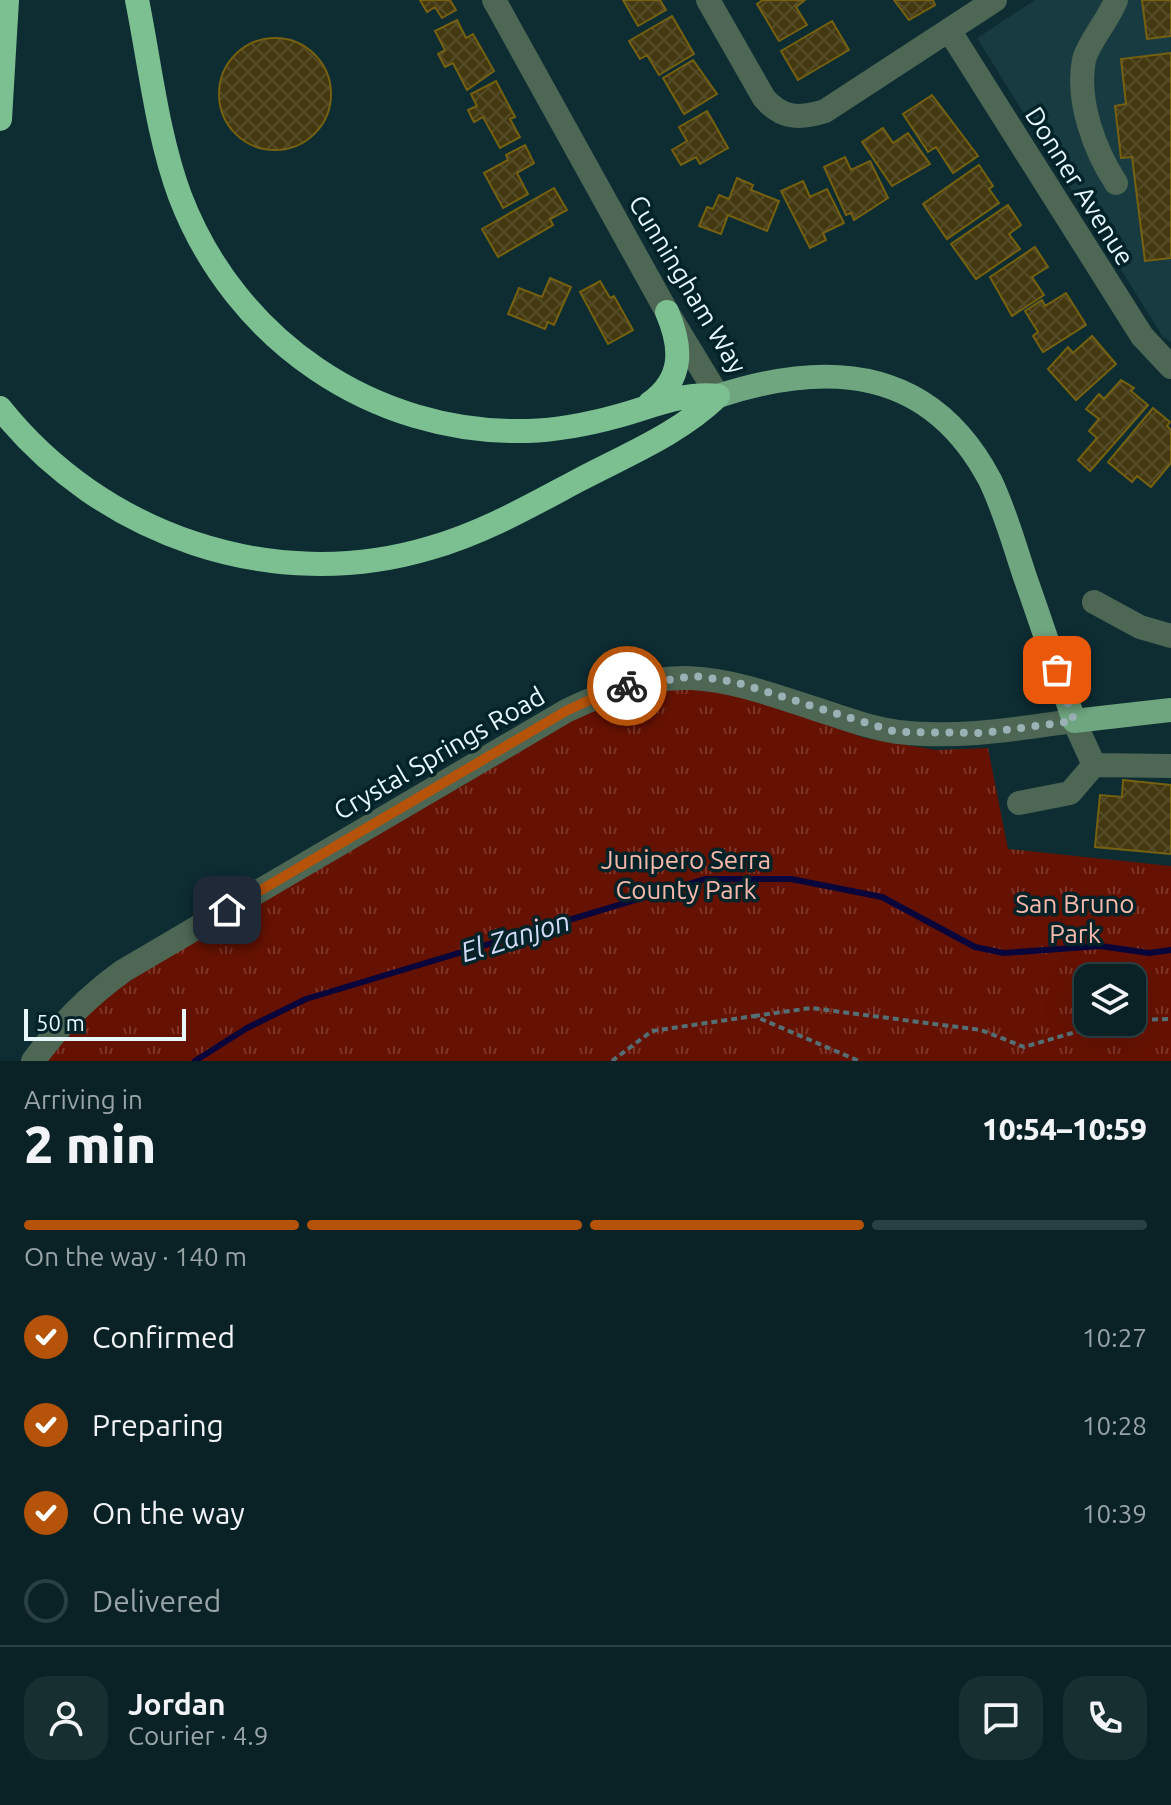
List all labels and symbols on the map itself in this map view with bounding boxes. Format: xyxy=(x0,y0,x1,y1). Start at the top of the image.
street label: Donner Avenue xyxy=(1020,102,1140,270)
street label: Cunningham Way xyxy=(623,190,753,378)
pin xyxy=(1023,636,1091,704)
courier xyxy=(587,646,667,726)
street label: Crystal Springs Road xyxy=(328,681,550,825)
park label: Junipero Serra County Park xyxy=(601,845,771,904)
pin xyxy=(193,876,261,944)
park label: San Bruno Park xyxy=(1015,889,1135,948)
water label: El Zanjon xyxy=(457,905,573,967)
scale bar xyxy=(24,1005,186,1041)

